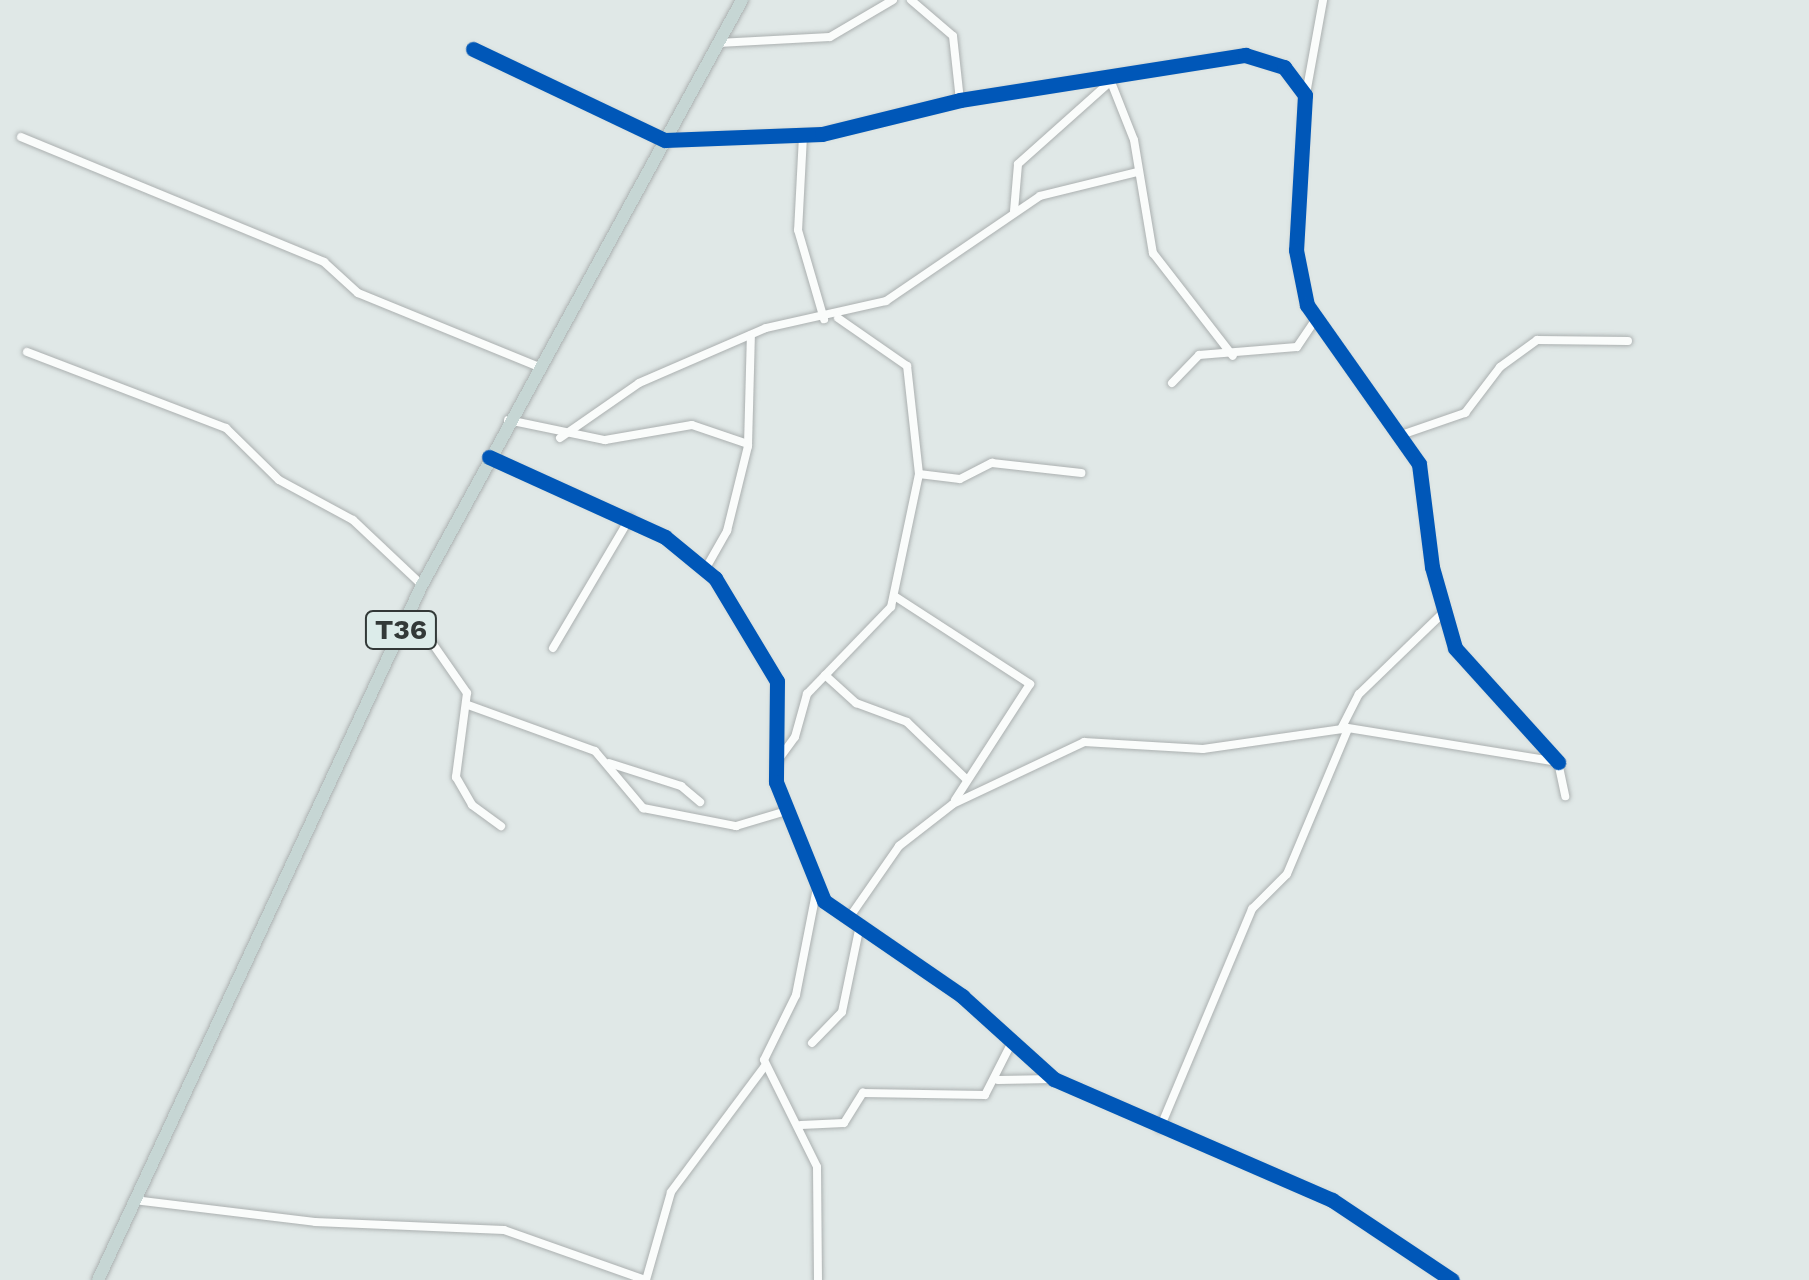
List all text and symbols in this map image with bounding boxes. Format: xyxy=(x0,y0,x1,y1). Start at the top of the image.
road number: T36 xyxy=(364,607,438,653)

